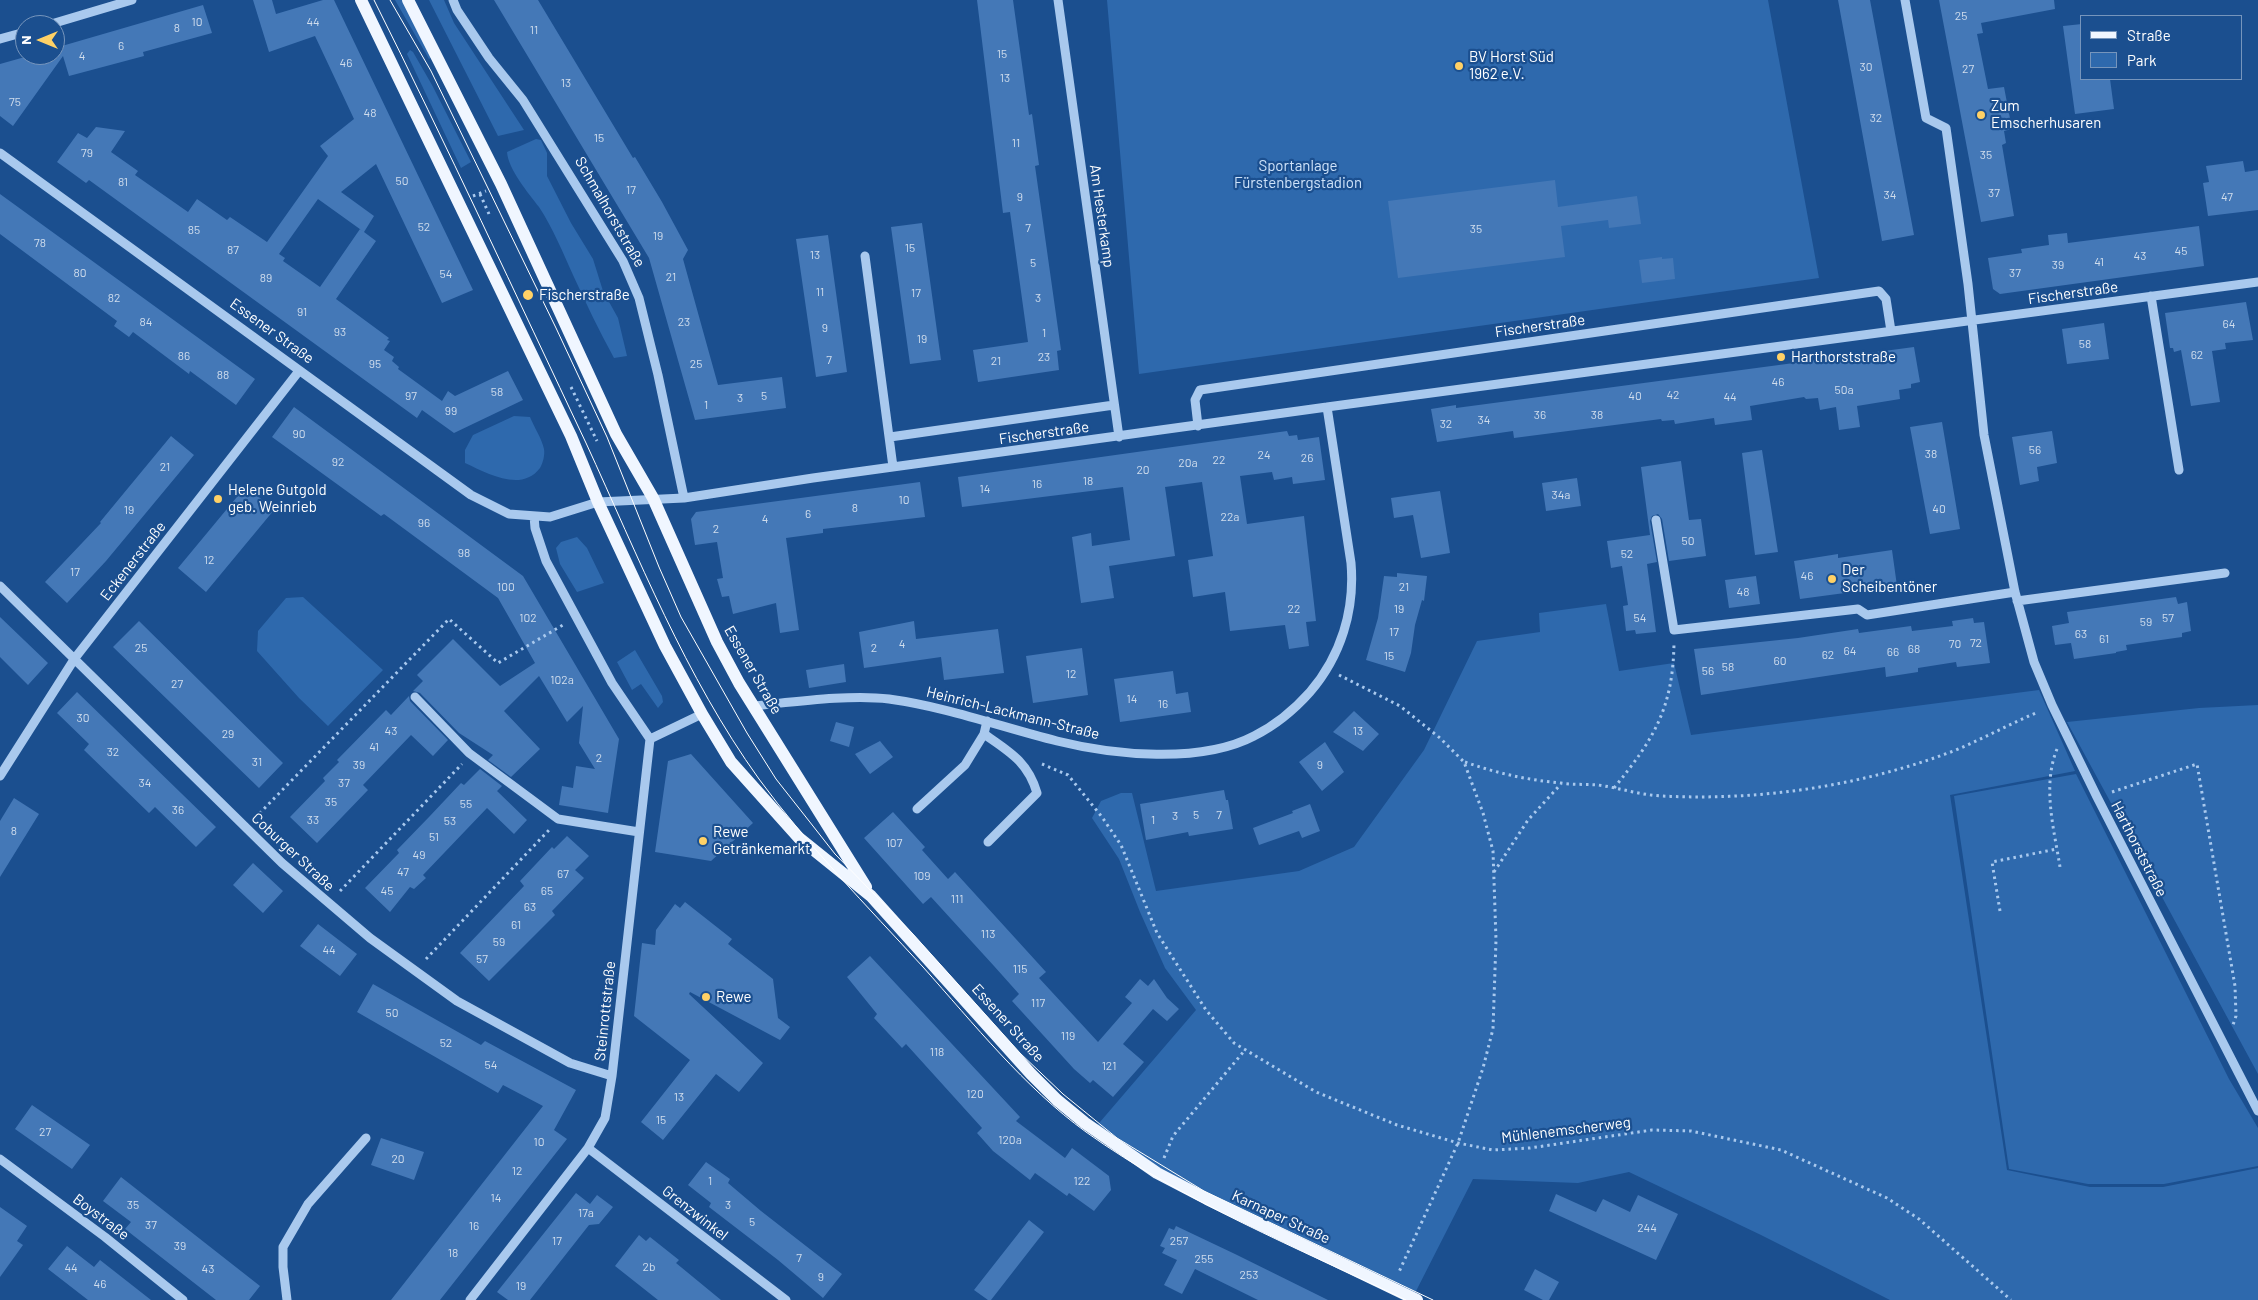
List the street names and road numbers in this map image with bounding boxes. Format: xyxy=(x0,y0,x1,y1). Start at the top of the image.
street label: Schmalhorststraße xyxy=(571,154,649,270)
street label: Am Hesterkamp xyxy=(1086,163,1118,269)
street label: Fischerstraße xyxy=(2027,278,2119,308)
street label: Essener Straße xyxy=(227,295,317,367)
street label: Fischerstraße xyxy=(1494,311,1586,341)
street label: Fischerstraße xyxy=(998,418,1090,448)
street label: Eckenerstraße xyxy=(96,518,170,604)
street label: Essener Straße xyxy=(720,622,786,718)
street label: Heinrich-Lackmann-Straße xyxy=(925,683,1101,743)
street label: Harthorststraße xyxy=(2107,798,2171,900)
street label: Coburger Straße xyxy=(248,809,338,895)
street label: Steinrottstraße xyxy=(591,960,619,1062)
street label: Essener Straße xyxy=(968,980,1048,1066)
street label: Mühlenemscherweg xyxy=(1500,1113,1632,1147)
street label: Grenzwinkel xyxy=(658,1182,732,1244)
street label: Karnaper Straße xyxy=(1229,1186,1333,1248)
street label: Boystraße xyxy=(69,1190,133,1244)

